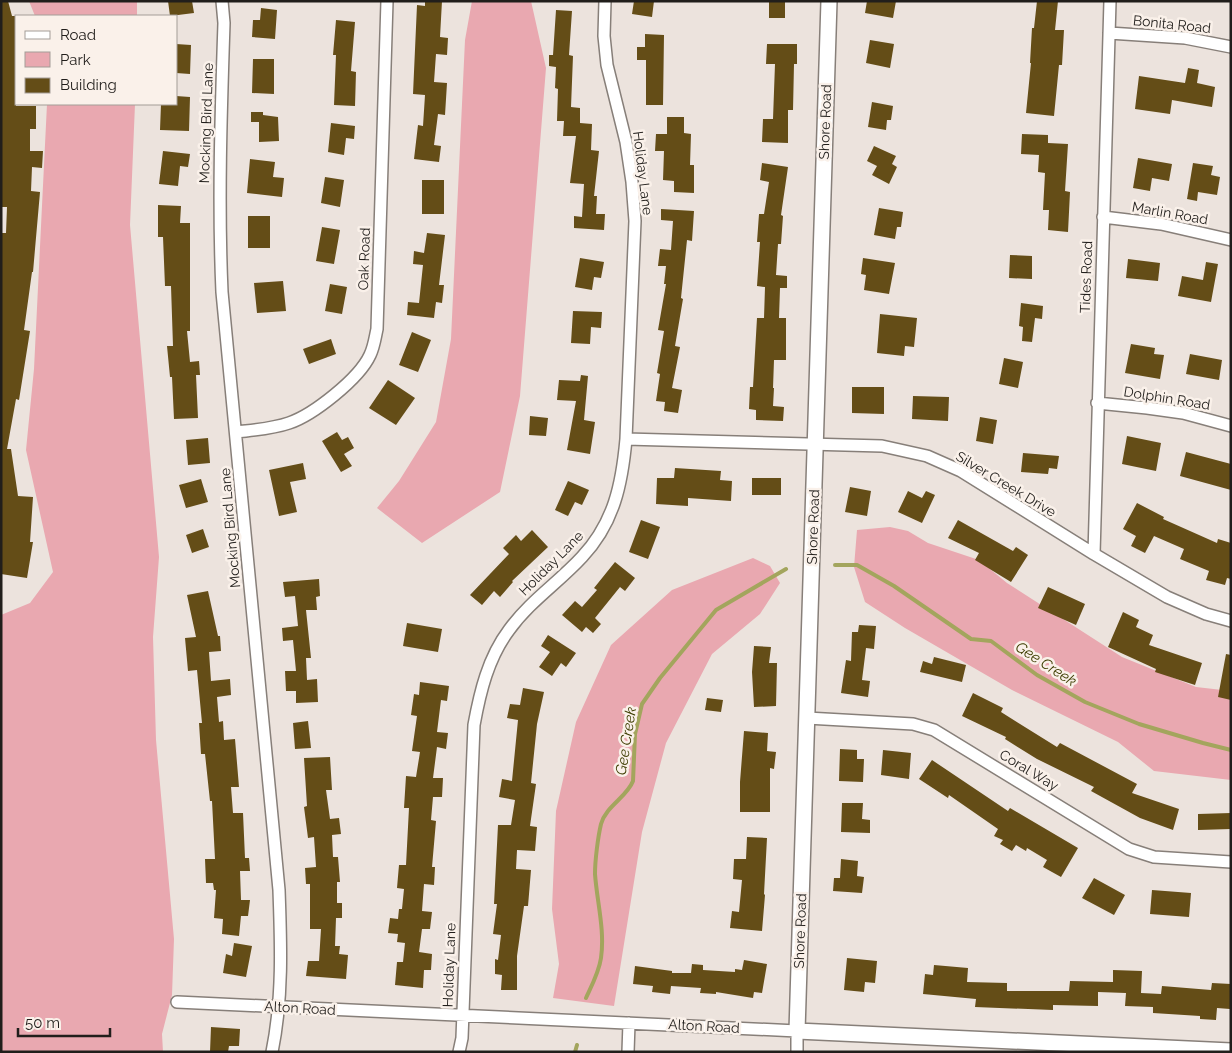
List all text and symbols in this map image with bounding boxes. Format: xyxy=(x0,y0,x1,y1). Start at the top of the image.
street label: Bonita Road xyxy=(1132,12,1212,36)
legend xyxy=(15,15,178,105)
text: Road xyxy=(60,26,96,44)
text: Park xyxy=(60,51,91,69)
street label: Mocking Bird Lane xyxy=(196,62,216,184)
text: Building xyxy=(60,76,117,94)
street label: Shore Road xyxy=(816,84,834,160)
street label: Holiday Lane xyxy=(630,130,656,216)
street label: Marlin Road xyxy=(1131,198,1209,228)
street label: Oak Road xyxy=(355,227,373,291)
street label: Tides Road xyxy=(1077,241,1095,313)
street label: Dolphin Road xyxy=(1123,383,1211,413)
street label: Silver Creek Drive xyxy=(953,448,1059,520)
street label: Mocking Bird Lane xyxy=(217,467,243,589)
street label: Shore Road xyxy=(804,489,822,565)
street label: Holiday Lane xyxy=(515,527,587,599)
water label: Gee Creek xyxy=(1012,638,1080,690)
water label: Gee Creek xyxy=(612,706,640,776)
street label: Coral Way xyxy=(997,746,1062,794)
street label: Shore Road xyxy=(791,893,809,969)
street label: Holiday Lane xyxy=(440,923,458,1007)
street label: Alton Road xyxy=(264,998,336,1018)
scale bar xyxy=(18,1006,110,1038)
text: 50 m xyxy=(25,1014,60,1032)
street label: Alton Road xyxy=(668,1016,740,1036)

